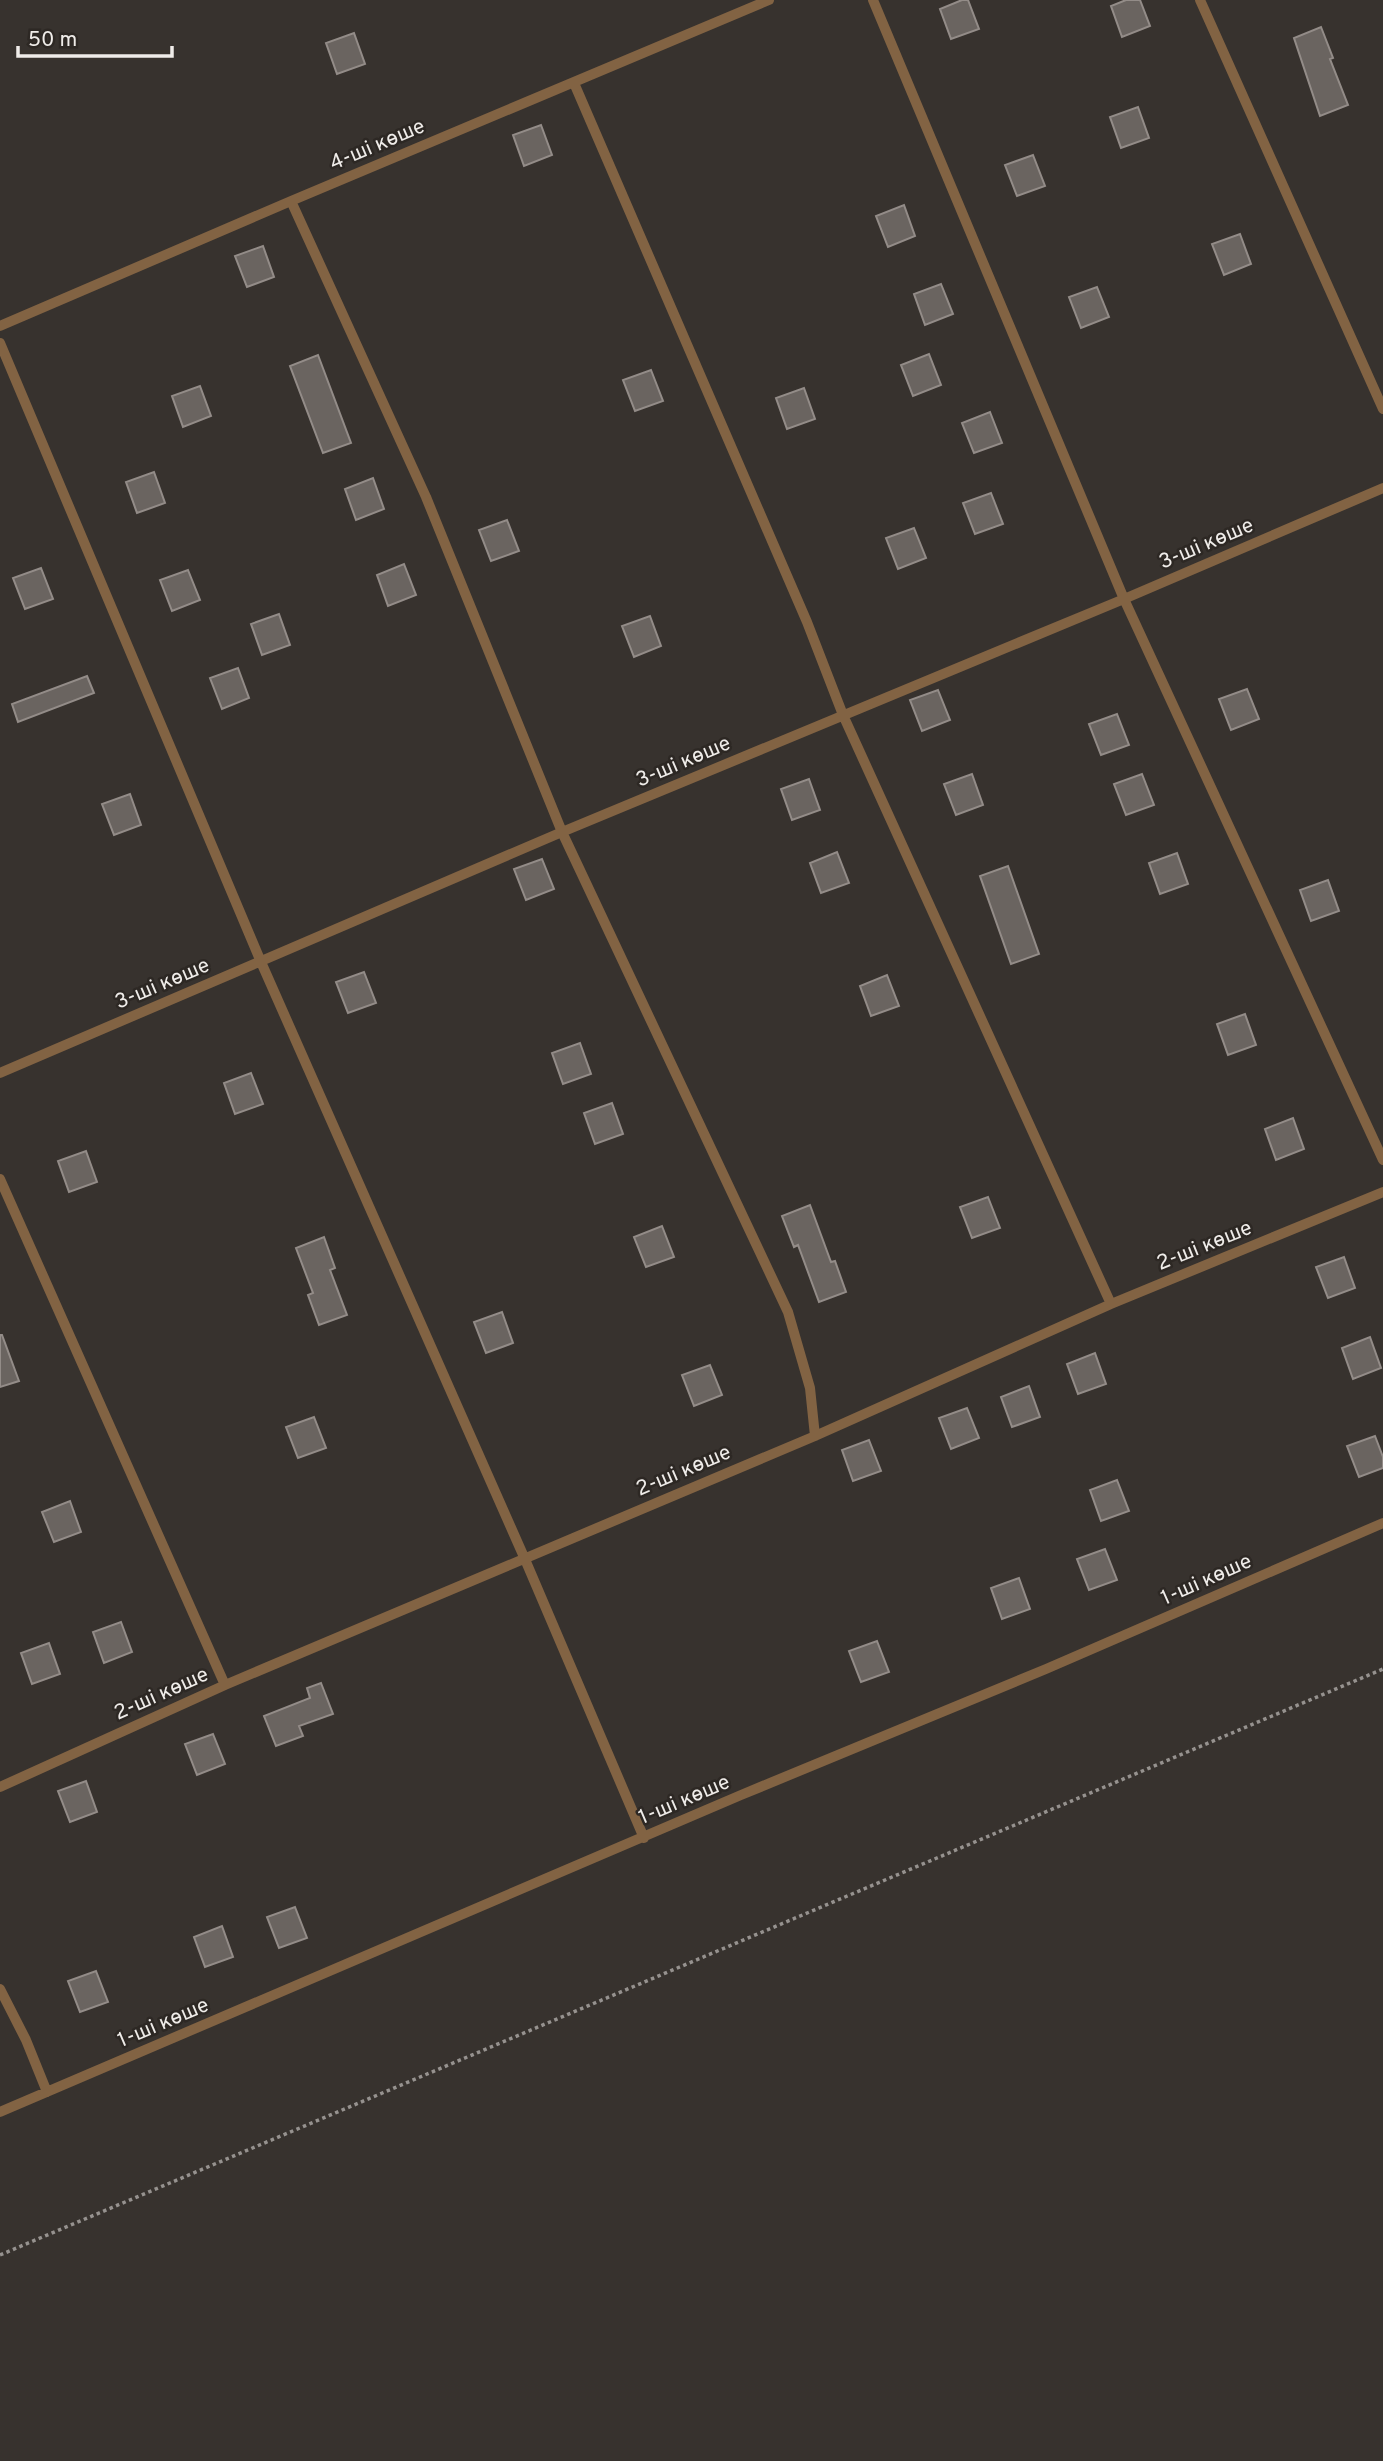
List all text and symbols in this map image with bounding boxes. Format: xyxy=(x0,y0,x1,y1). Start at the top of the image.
scale bar xyxy=(18,14,172,58)
text: 50 m xyxy=(28,27,77,54)
street label: 4-ші көше xyxy=(326,113,429,178)
street label: 3-ші көше xyxy=(1155,512,1258,576)
street label: 3-ші көше xyxy=(632,730,735,794)
street label: 3-ші көше xyxy=(111,952,214,1016)
street label: 2-ші көше xyxy=(1153,1215,1256,1278)
street label: 2-ші көше xyxy=(632,1439,735,1503)
street label: 1-ші көше xyxy=(1157,1548,1256,1612)
street label: 2-ші көше xyxy=(110,1662,213,1727)
street label: 1-ші көше xyxy=(635,1769,734,1832)
street label: 1-ші көше xyxy=(114,1992,213,2055)

